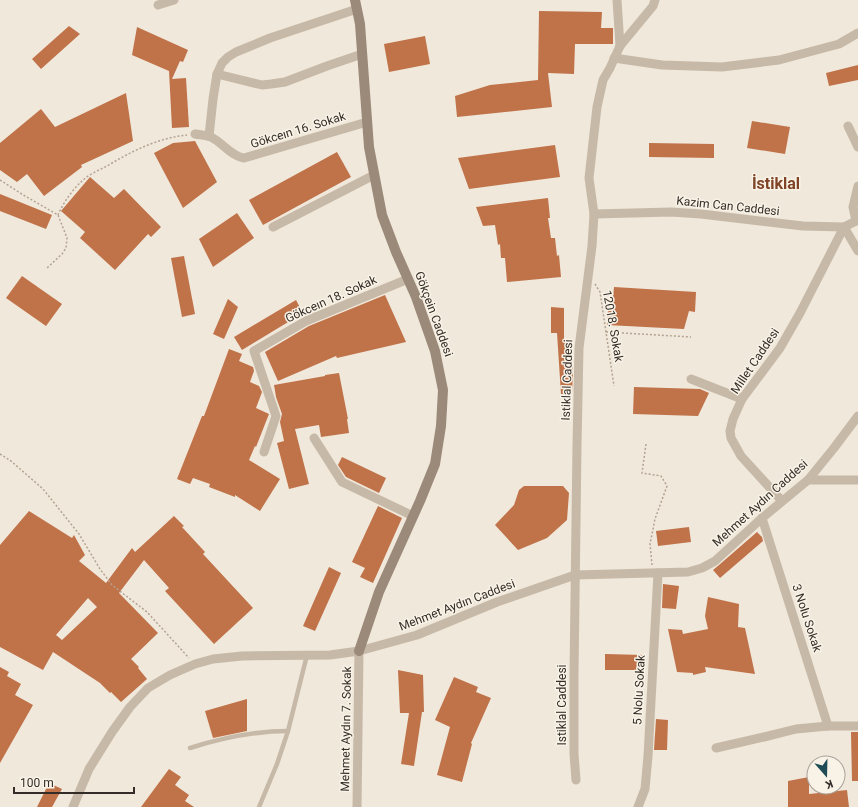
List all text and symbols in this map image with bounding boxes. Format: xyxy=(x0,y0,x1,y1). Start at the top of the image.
street label: Gökceın 16. Sokak xyxy=(249,109,348,151)
district label: İstiklal xyxy=(752,174,800,193)
street label: Kazim Can Caddesi xyxy=(676,194,780,218)
street label: Gökçein Caddesi xyxy=(412,270,456,359)
street label: Gökceın 18. Sokak xyxy=(283,272,380,325)
street label: 12018. Sokak xyxy=(600,289,626,364)
street label: Millet Caddesi xyxy=(728,326,782,396)
street label: Istiklal Caddesi xyxy=(559,339,575,421)
street label: Mehmet Aydın Caddesi xyxy=(710,457,810,549)
street label: Mehmet Aydın Caddesi xyxy=(397,576,517,634)
street label: 3 Nolu Sokak xyxy=(789,582,825,654)
street label: 5 Nolu Sokak xyxy=(630,654,648,725)
street label: Istiklal Caddesi xyxy=(555,664,569,746)
street label: Mehmet Aydın 7. Sokak xyxy=(338,665,354,792)
north arrow xyxy=(806,755,846,795)
scale bar xyxy=(14,769,134,795)
text: 100 m xyxy=(20,776,54,790)
text: K xyxy=(823,777,835,792)

